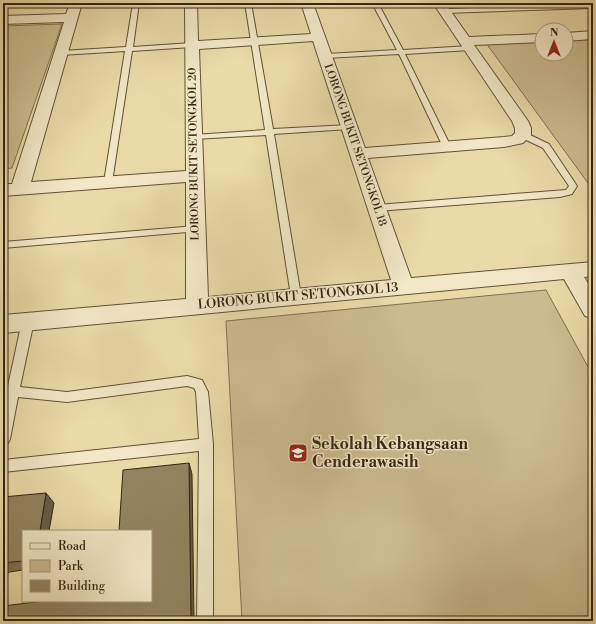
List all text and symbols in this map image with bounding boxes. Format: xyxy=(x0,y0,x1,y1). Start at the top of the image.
north arrow xyxy=(534,22,574,62)
text: N xyxy=(550,26,559,40)
street label: LORONG BUKIT SETONGKOL 18 xyxy=(321,62,390,228)
street label: LORONG BUKIT SETONGKOL 20 xyxy=(185,67,203,241)
street label: LORONG BUKIT SETONGKOL 13 xyxy=(197,279,399,313)
place label: Sekolah Kebangsaan Cenderawasih xyxy=(312,434,468,472)
school or university icon: Sekolah Kebangsaan Cenderawasih xyxy=(287,442,309,464)
legend xyxy=(22,530,152,602)
text: Road xyxy=(58,539,86,554)
text: Park xyxy=(58,559,84,574)
text: Building xyxy=(57,579,106,594)

